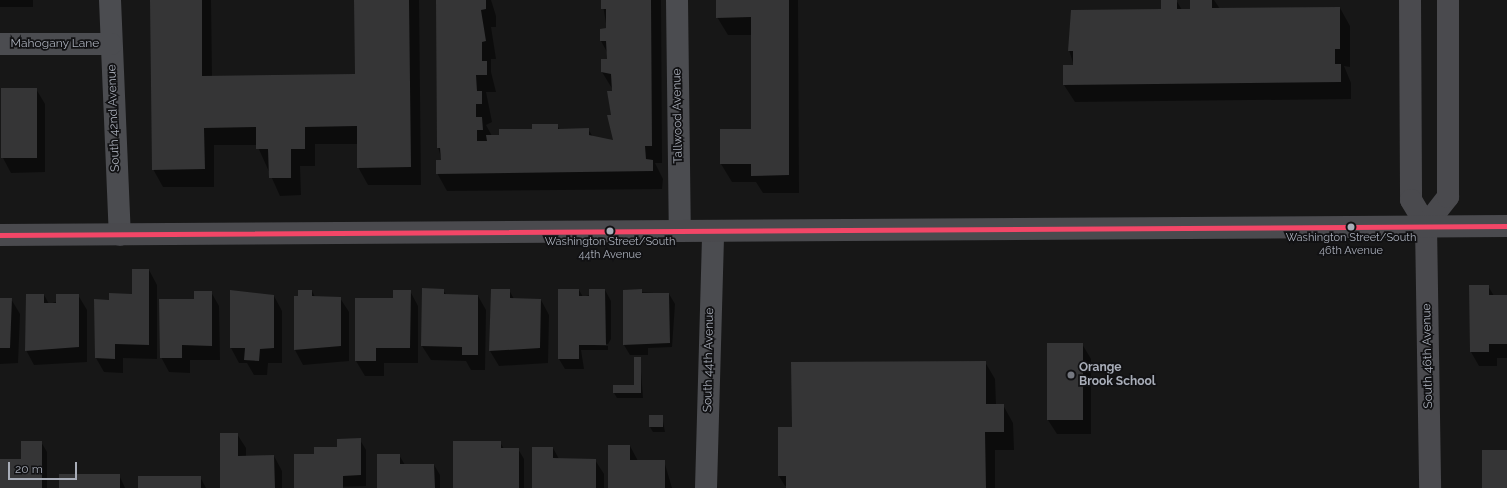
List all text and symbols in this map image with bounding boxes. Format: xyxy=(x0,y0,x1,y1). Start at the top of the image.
street label: Mahogany Lane xyxy=(10,37,100,51)
street label: South 42nd Avenue xyxy=(105,64,123,172)
street label: Tallwood Avenue xyxy=(670,68,686,164)
marker: Washington Street/South 46th Avenue xyxy=(1346,222,1356,232)
marker: Washington Street/South 44th Avenue xyxy=(605,226,615,236)
place label: Washington Street/South 46th Avenue xyxy=(1286,232,1416,258)
place label: Washington Street/South 44th Avenue xyxy=(545,236,675,262)
street label: South 46th Avenue xyxy=(1420,303,1436,409)
street label: South 44th Avenue xyxy=(701,307,717,413)
place label: Orange Brook School xyxy=(1079,361,1156,389)
marker: Orange Brook School xyxy=(1066,370,1076,380)
scale bar xyxy=(10,454,79,480)
text: 20 m xyxy=(15,462,43,476)

